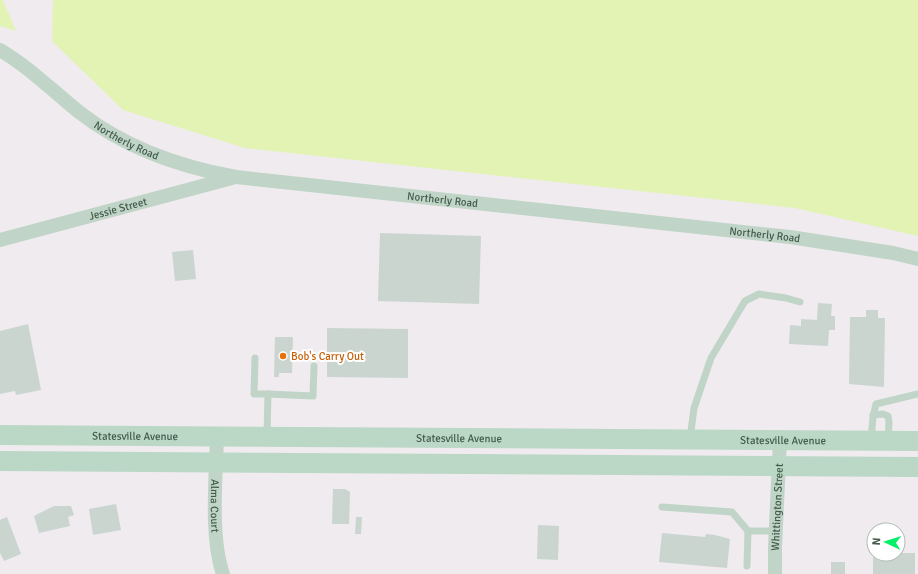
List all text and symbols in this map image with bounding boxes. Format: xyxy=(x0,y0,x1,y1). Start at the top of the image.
street label: Northerly Road xyxy=(91,119,161,163)
street label: Northerly Road xyxy=(406,190,479,210)
street label: Jessie Street xyxy=(87,195,149,223)
street label: Northerly Road xyxy=(729,224,801,246)
place label: Bob's Carry Out xyxy=(291,350,364,363)
marker: Bob's Carry Out xyxy=(278,351,288,361)
street label: Statesville Avenue xyxy=(92,430,178,443)
street label: Statesville Avenue xyxy=(416,432,502,445)
street label: Statesville Avenue xyxy=(740,434,826,447)
street label: Whittington Street xyxy=(769,463,786,551)
street label: Alma Court xyxy=(208,479,222,533)
north arrow xyxy=(866,522,906,562)
text: N xyxy=(870,537,883,546)

